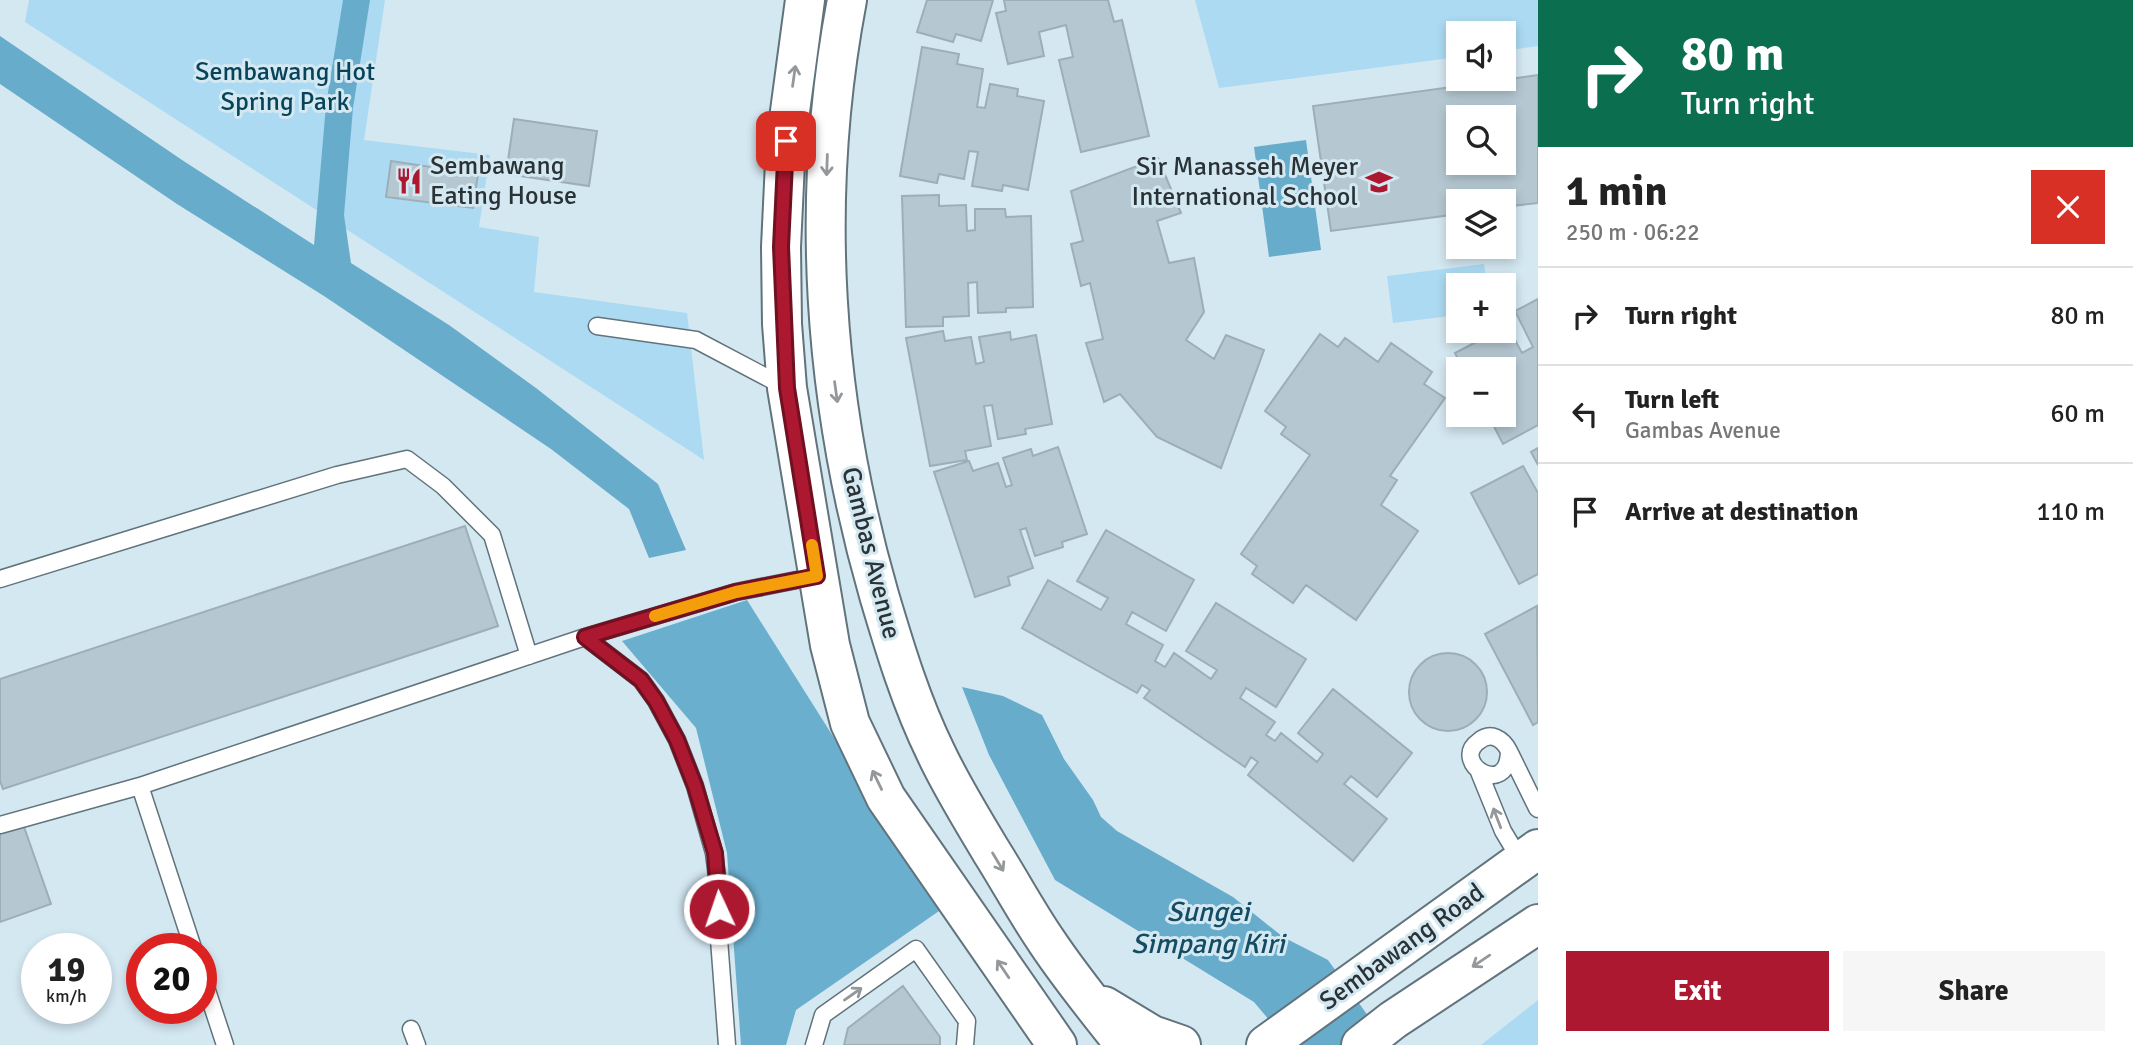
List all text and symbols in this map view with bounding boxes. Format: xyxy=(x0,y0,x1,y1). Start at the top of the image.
map controls xyxy=(1446,21,1516,427)
button: sound xyxy=(1446,21,1516,91)
text: 80 m xyxy=(1681,24,1784,84)
icon: right xyxy=(1566,28,1657,119)
park label: Sembawang Hot Spring Park xyxy=(195,56,375,118)
one-way arrow xyxy=(788,65,801,88)
text: Turn right xyxy=(1681,84,1814,123)
button: search xyxy=(1446,105,1516,175)
pin xyxy=(756,111,816,171)
icon: arrive xyxy=(767,122,805,160)
place label: Sembawang Eating House xyxy=(430,150,577,212)
place label: Sir Manasseh Meyer International School xyxy=(1132,151,1358,213)
one-way arrow xyxy=(820,153,833,176)
restaurant icon: Sembawang Eating House xyxy=(394,166,424,196)
text: 1 min xyxy=(1566,166,1667,217)
school or university icon: Sir Manasseh Meyer International School xyxy=(1364,167,1394,197)
button: close xyxy=(2031,170,2105,244)
button: layers xyxy=(1446,189,1516,259)
text: 250 m · 06:22 xyxy=(1566,218,1700,247)
button: + xyxy=(1446,273,1516,343)
icon: right xyxy=(1566,297,1604,335)
text: Turn right xyxy=(1625,300,1737,332)
text: 80 m xyxy=(2050,300,2105,332)
button: − xyxy=(1446,357,1516,427)
one-way arrow xyxy=(830,380,843,403)
text: Turn left xyxy=(1625,384,1719,416)
icon: left xyxy=(1566,395,1604,433)
text: 60 m xyxy=(2050,398,2105,430)
text: Gambas Avenue xyxy=(1625,416,1781,445)
street label: Gambas Avenue xyxy=(834,464,908,642)
icon: arrive xyxy=(1566,493,1604,531)
text: Arrive at destination xyxy=(1625,496,1858,528)
text: 110 m xyxy=(2036,496,2105,528)
one-way arrow xyxy=(870,770,884,791)
one-way arrow xyxy=(1490,807,1503,829)
one-way arrow xyxy=(991,852,1005,872)
position arrow xyxy=(682,872,756,946)
street label: Sembawang Road xyxy=(1313,877,1491,1017)
water label: Sungei Simpang Kiri xyxy=(1131,895,1287,961)
speed limit sign: 20 xyxy=(126,933,217,1024)
text: 19 xyxy=(48,948,85,991)
button: Exit xyxy=(1566,951,1829,1031)
button: Share xyxy=(1843,951,2105,1031)
one-way arrow xyxy=(1472,954,1491,969)
one-way arrow xyxy=(996,960,1010,980)
text: km/h xyxy=(46,985,87,1007)
one-way arrow xyxy=(843,987,862,1001)

